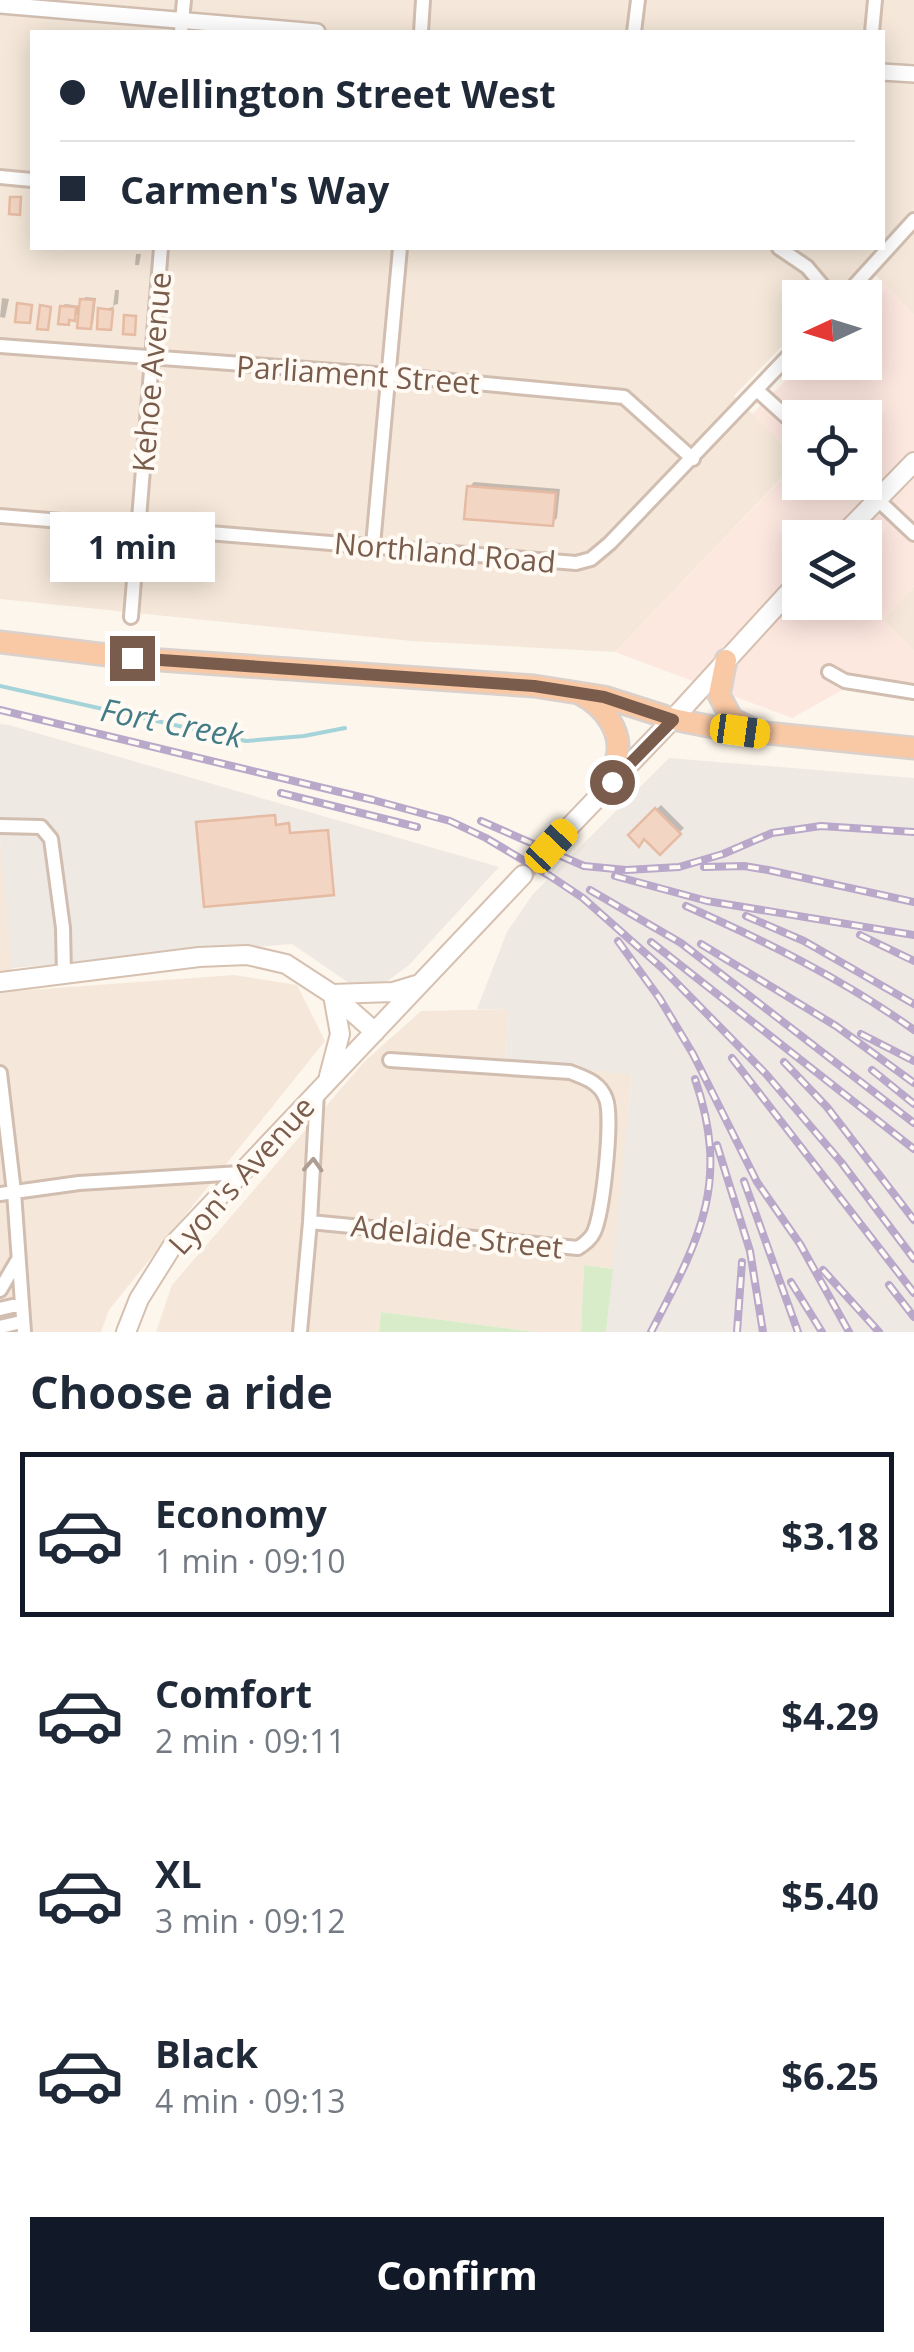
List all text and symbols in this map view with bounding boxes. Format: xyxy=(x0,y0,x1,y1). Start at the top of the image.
text: Wellington Street West xyxy=(120,67,556,119)
text: Carmen's Way xyxy=(120,163,389,215)
street label: Kehoe Avenue xyxy=(122,270,180,474)
north arrow xyxy=(782,280,882,380)
map controls xyxy=(782,280,882,620)
street label: Parliament Street xyxy=(235,345,481,403)
button: locate xyxy=(782,400,882,500)
callout: 1 min xyxy=(49,513,214,583)
button: layers xyxy=(782,520,882,620)
street label: Northland Road xyxy=(332,522,558,582)
text: 1 min xyxy=(88,525,177,568)
route end xyxy=(110,636,155,681)
water label: Fort Creek xyxy=(97,687,248,757)
car xyxy=(708,712,772,750)
route start xyxy=(590,760,635,805)
car xyxy=(520,814,582,878)
street label: Lyon's Avenue xyxy=(159,1087,323,1263)
one-way arrow xyxy=(302,1157,323,1173)
street label: Adelaide Street xyxy=(349,1204,565,1268)
text: Choose a ride xyxy=(30,1361,333,1422)
text: Economy xyxy=(155,1487,327,1539)
icon: car xyxy=(35,1490,125,1580)
text: $3.18 xyxy=(781,1509,879,1561)
text: 1 min · 09:10 xyxy=(155,1539,346,1582)
text: Comfort xyxy=(155,1667,312,1719)
icon: car xyxy=(35,1670,125,1760)
text: $4.29 xyxy=(781,1689,879,1741)
text: 2 min · 09:11 xyxy=(155,1719,346,1762)
text: XL xyxy=(155,1847,202,1899)
icon: car xyxy=(35,1850,125,1940)
text: $5.40 xyxy=(781,1869,879,1921)
text: 3 min · 09:12 xyxy=(155,1899,346,1942)
text: Black xyxy=(155,2027,258,2079)
icon: car xyxy=(35,2030,125,2120)
text: $6.25 xyxy=(781,2049,879,2101)
text: 4 min · 09:13 xyxy=(155,2079,346,2122)
button: Confirm xyxy=(30,2217,884,2332)

